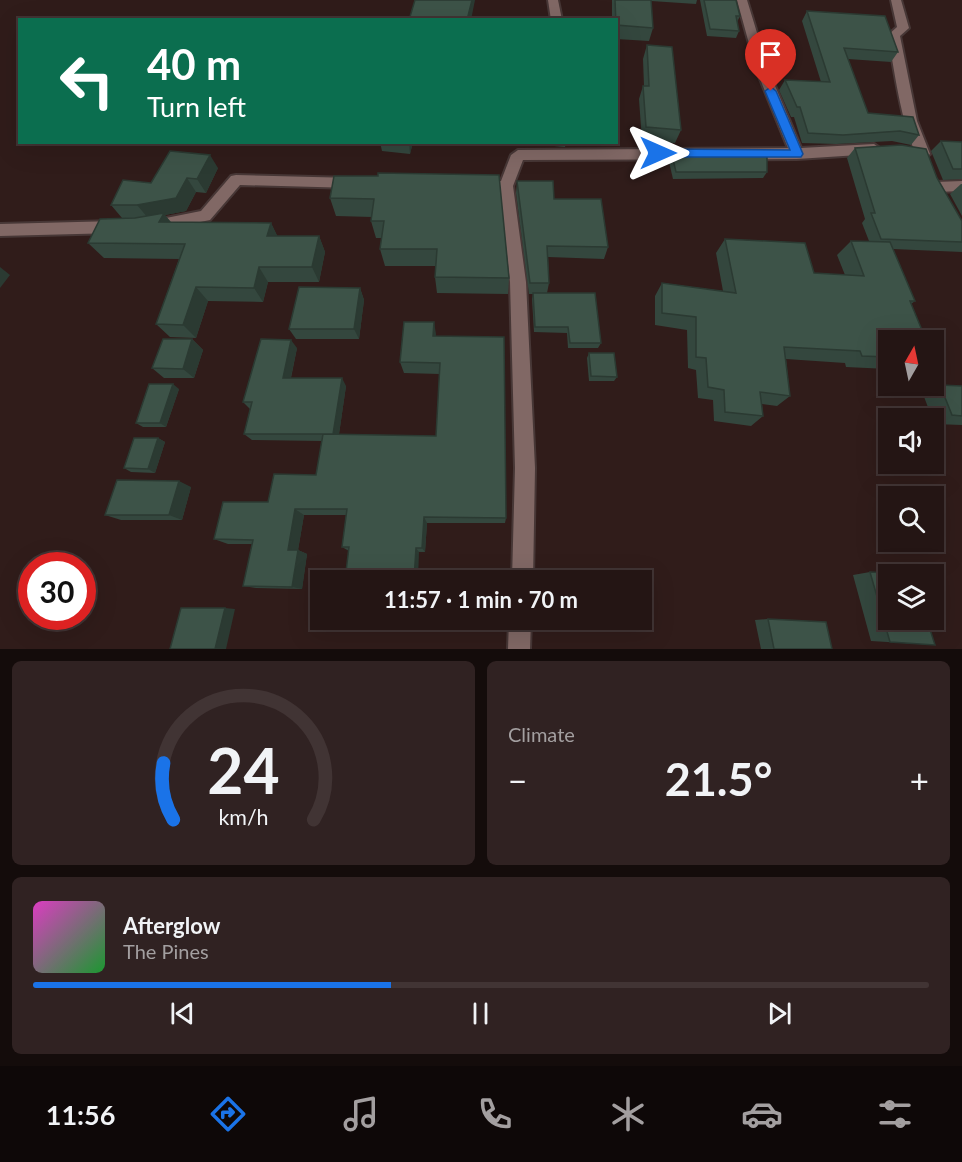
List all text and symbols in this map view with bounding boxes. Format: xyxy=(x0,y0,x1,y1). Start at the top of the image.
pin xyxy=(745,29,796,91)
icon: arrive xyxy=(754,38,787,71)
text: 40 m xyxy=(147,39,241,89)
icon: left xyxy=(48,42,126,120)
text: Turn left xyxy=(147,90,246,123)
position arrow xyxy=(626,121,690,185)
north arrow xyxy=(878,330,944,396)
map controls xyxy=(878,330,944,630)
button: sound xyxy=(878,408,944,474)
button: search xyxy=(878,486,944,552)
speed limit sign: 30 xyxy=(18,552,96,630)
button: layers xyxy=(878,564,944,630)
text: 11:57 · 1 min · 70 m xyxy=(384,586,578,613)
text: Climate xyxy=(508,722,575,746)
text: 24 xyxy=(207,732,280,807)
text: 21.5° xyxy=(665,752,772,806)
text: − xyxy=(508,760,527,800)
text: + xyxy=(910,760,929,800)
text: km/h xyxy=(218,804,269,830)
text: Afterglow xyxy=(123,912,220,939)
text: The Pines xyxy=(123,939,209,963)
icon: previous xyxy=(166,997,199,1030)
icon: pause xyxy=(464,997,497,1030)
icon: next xyxy=(763,997,796,1030)
icon: directions xyxy=(207,1093,249,1135)
icon: music xyxy=(340,1093,382,1135)
icon: phone xyxy=(474,1093,516,1135)
icon: climate xyxy=(607,1093,649,1135)
icon: car xyxy=(741,1093,783,1135)
icon: filters xyxy=(874,1093,916,1135)
text: 11:56 xyxy=(46,1098,115,1131)

